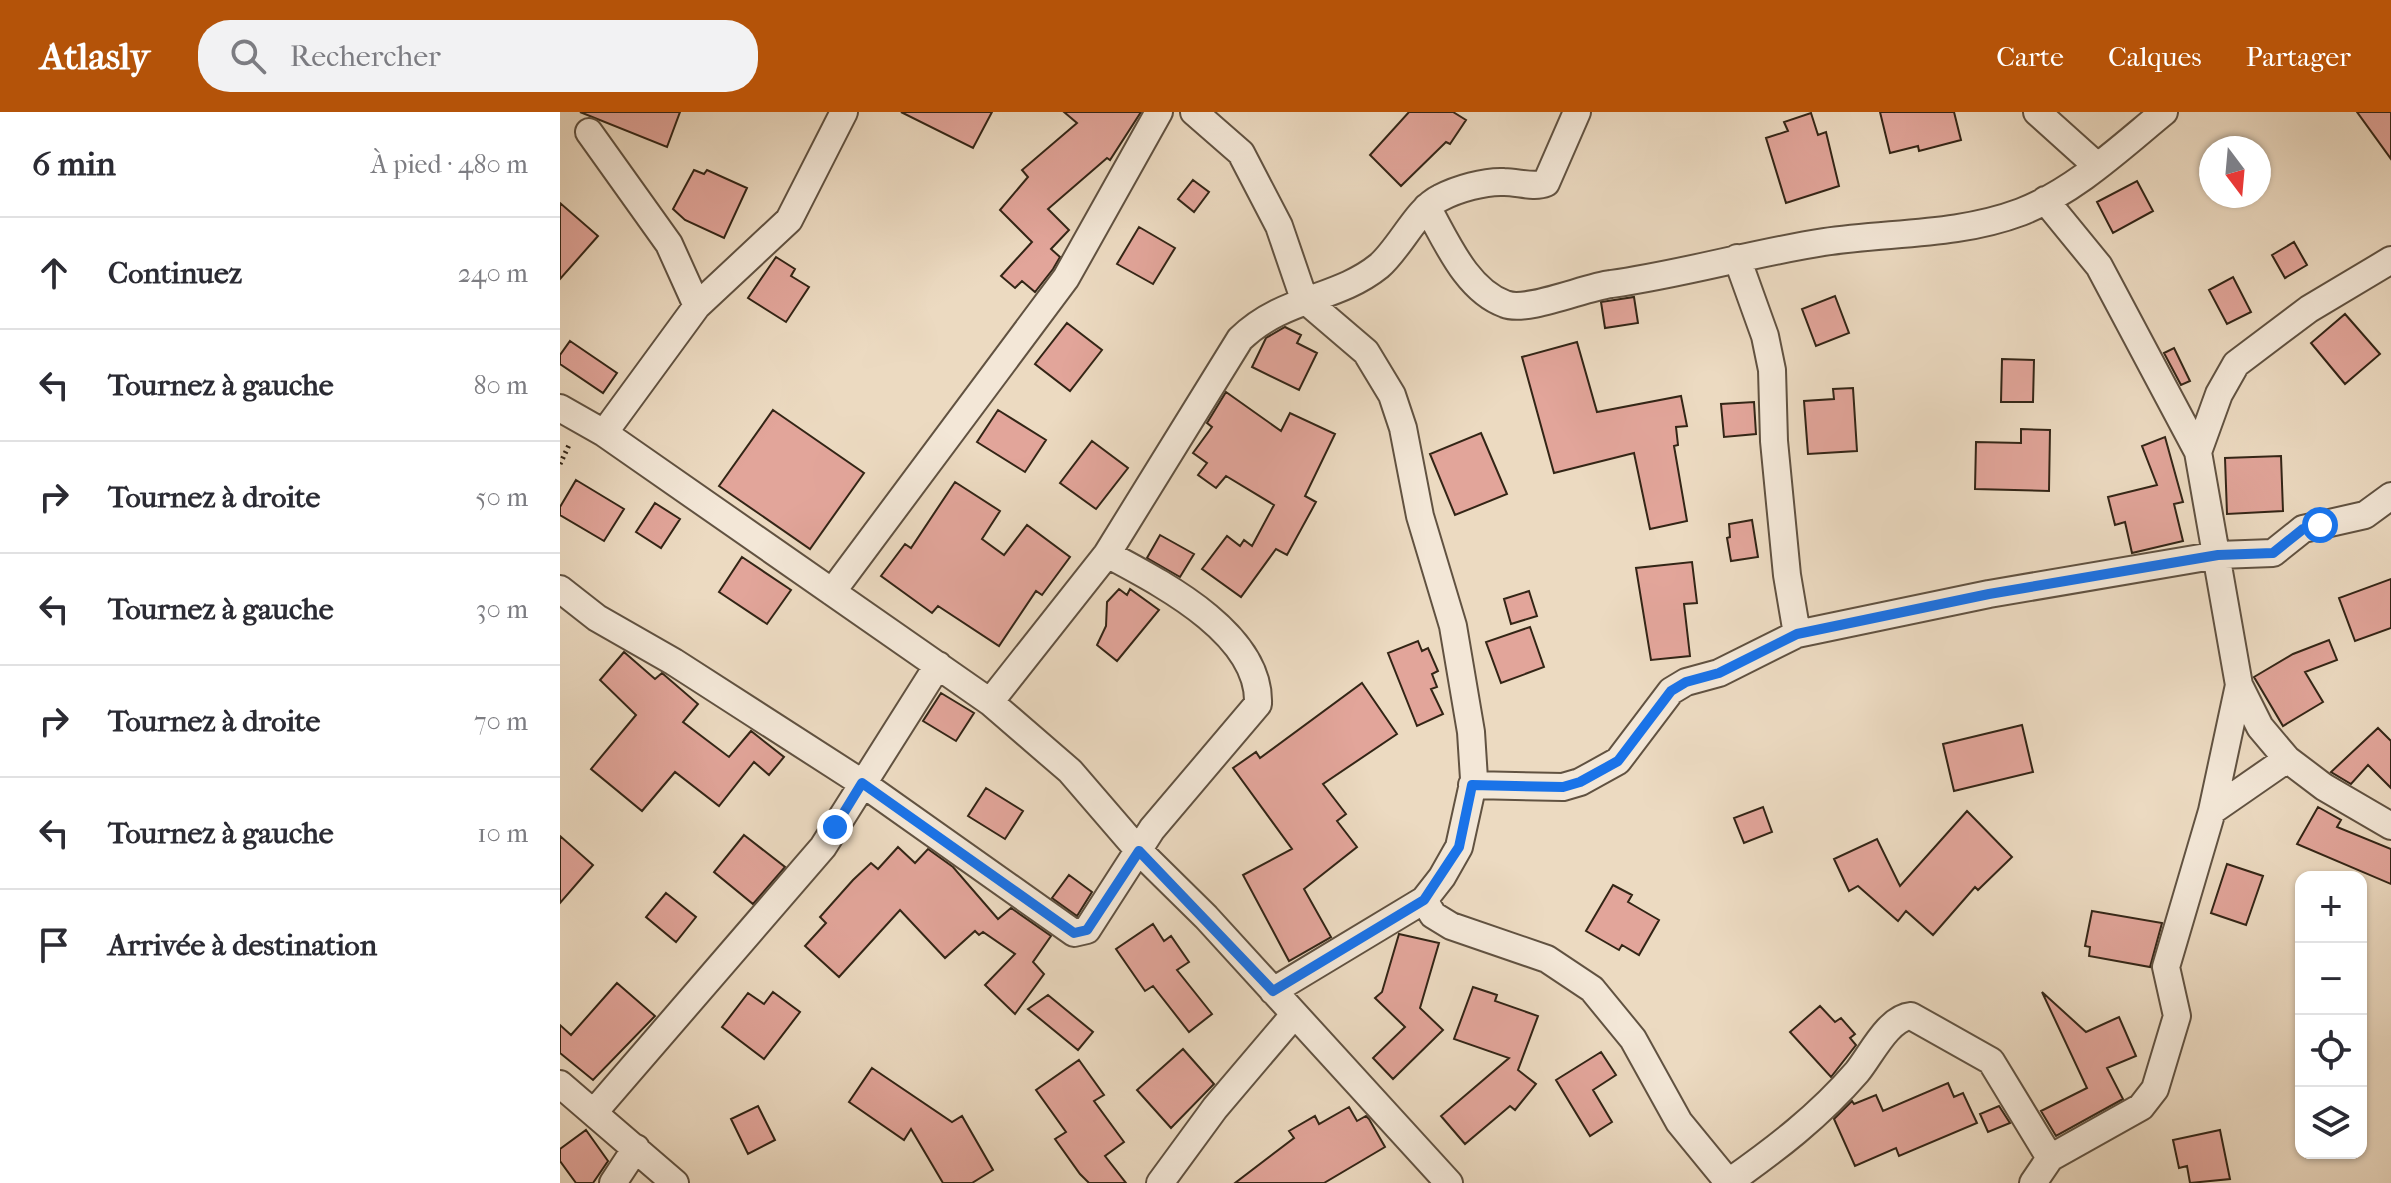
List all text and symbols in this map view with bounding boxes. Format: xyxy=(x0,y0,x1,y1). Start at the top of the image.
search box xyxy=(198,20,758,92)
text: Atlasly xyxy=(40,34,150,79)
icon: search xyxy=(226,34,270,78)
text: Rechercher xyxy=(290,39,441,74)
text: Carte xyxy=(1996,40,2064,73)
text: Calques xyxy=(2108,40,2202,73)
text: Partager xyxy=(2246,40,2351,73)
north arrow xyxy=(2199,136,2271,208)
text: 6 min xyxy=(32,144,116,184)
text: À pied · 480 m xyxy=(371,149,528,180)
icon: ahead xyxy=(32,251,76,295)
text: Continuez xyxy=(108,256,242,291)
text: 240 m xyxy=(458,258,528,289)
icon: left xyxy=(32,363,76,407)
text: Tournez à gauche xyxy=(108,368,334,403)
text: 80 m xyxy=(473,370,528,401)
icon: right xyxy=(32,475,76,519)
text: Tournez à droite xyxy=(108,480,320,515)
text: 50 m xyxy=(475,482,528,513)
route start xyxy=(2302,507,2338,543)
icon: left xyxy=(32,587,76,631)
text: Tournez à gauche xyxy=(108,592,334,627)
text: 30 m xyxy=(476,594,528,625)
icon: right xyxy=(32,699,76,743)
text: Tournez à droite xyxy=(108,704,320,739)
text: 70 m xyxy=(474,706,528,737)
route end xyxy=(817,809,853,845)
icon: left xyxy=(32,811,76,855)
text: Tournez à gauche xyxy=(108,816,334,851)
text: 10 m xyxy=(477,818,528,849)
map controls xyxy=(2295,871,2367,1159)
button: + xyxy=(2295,871,2367,943)
icon: arrive xyxy=(32,923,76,967)
text: Arrivée à destination xyxy=(108,928,377,963)
button: − xyxy=(2295,943,2367,1015)
button: locate xyxy=(2295,1015,2367,1087)
button: layers xyxy=(2295,1087,2367,1159)

